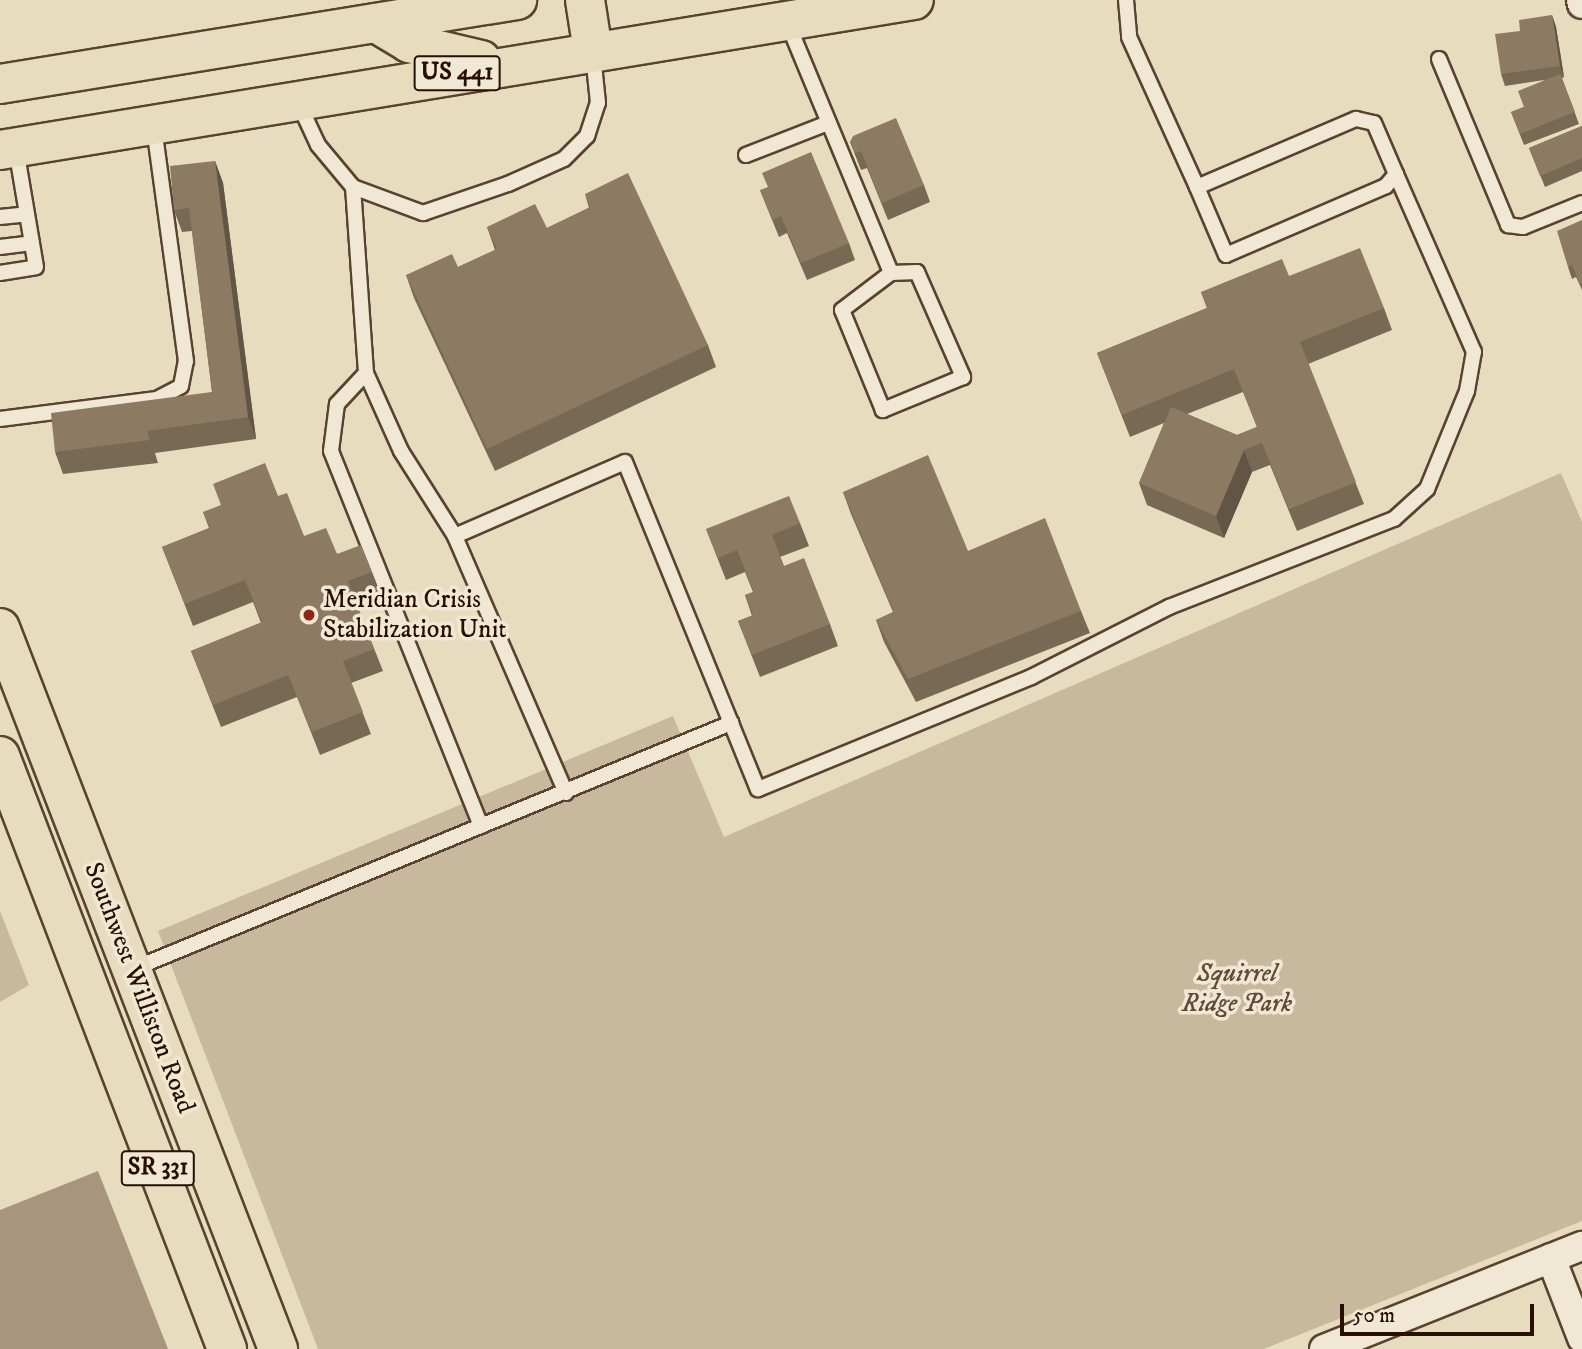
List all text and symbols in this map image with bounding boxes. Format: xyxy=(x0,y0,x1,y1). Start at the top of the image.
road number: US 441 xyxy=(413,52,501,94)
place label: Meridian Crisis Stabilization Unit xyxy=(323,584,507,646)
marker: Meridian Crisis Stabilization Unit xyxy=(301,607,317,623)
street label: Southwest Williston Road xyxy=(77,858,201,1118)
park label: Squirrel Ridge Park xyxy=(1182,958,1292,1020)
road number: SR 331 xyxy=(120,1148,196,1188)
scale bar xyxy=(1344,1290,1538,1334)
text: 50 m xyxy=(1353,1303,1395,1329)

